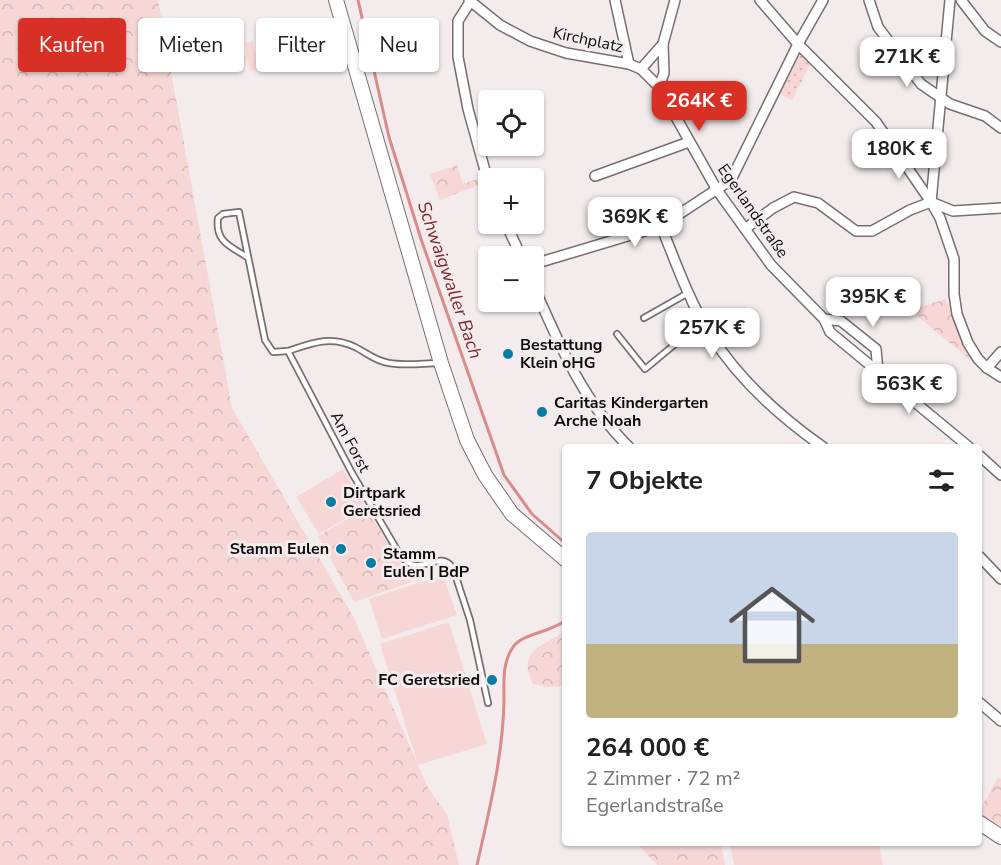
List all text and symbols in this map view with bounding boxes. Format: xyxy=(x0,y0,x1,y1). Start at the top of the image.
chip: Kaufen xyxy=(18,18,126,72)
chip: Mieten xyxy=(138,18,244,72)
chip: Filter xyxy=(256,18,347,72)
chip: Neu xyxy=(359,18,439,72)
street label: Kirchplatz xyxy=(551,22,625,58)
pin: 271K € xyxy=(858,37,956,88)
text: 271K € xyxy=(874,43,940,70)
pin: 264K € xyxy=(650,81,748,132)
text: 264K € xyxy=(666,87,732,114)
map controls xyxy=(478,90,544,312)
button: locate xyxy=(478,90,544,156)
pin: 180K € xyxy=(850,129,948,180)
text: 180K € xyxy=(866,135,932,162)
street label: Egerlandstraße xyxy=(712,160,794,262)
button: + xyxy=(478,168,544,234)
pin: 369K € xyxy=(586,197,684,248)
water label: Schwaigwaller Bach xyxy=(412,198,488,362)
text: 369K € xyxy=(602,203,668,230)
button: − xyxy=(478,246,544,312)
pin: 395K € xyxy=(824,277,922,328)
text: 395K € xyxy=(840,283,906,310)
pin: 257K € xyxy=(663,308,761,359)
text: 257K € xyxy=(679,314,745,341)
place label: Bestattung Klein oHG xyxy=(520,334,602,374)
marker: Bestattung Klein oHG xyxy=(501,347,515,361)
pin: 563K € xyxy=(860,364,958,415)
text: 563K € xyxy=(876,370,942,397)
place label: Caritas Kindergarten Arche Noah xyxy=(554,392,708,432)
marker: Caritas Kindergarten Arche Noah xyxy=(535,405,549,419)
street label: Am Forst xyxy=(325,408,375,477)
text: 7 Objekte xyxy=(586,463,703,498)
icon: filters xyxy=(925,464,958,497)
place label: Dirtpark Geretsried xyxy=(343,482,421,522)
marker: Dirtpark Geretsried xyxy=(324,495,338,509)
place label: Stamm Eulen xyxy=(230,538,329,560)
marker: Stamm Eulen xyxy=(334,542,348,556)
place label: Stamm Eulen | BdP xyxy=(383,543,469,583)
marker: Stamm Eulen | BdP xyxy=(364,556,378,570)
icon: home xyxy=(718,571,826,679)
place label: FC Geretsried xyxy=(378,669,480,691)
marker: FC Geretsried xyxy=(485,673,499,687)
text: 264 000 € xyxy=(586,730,709,765)
text: 2 Zimmer · 72 m² xyxy=(586,765,740,792)
text: Egerlandstraße xyxy=(586,792,724,819)

